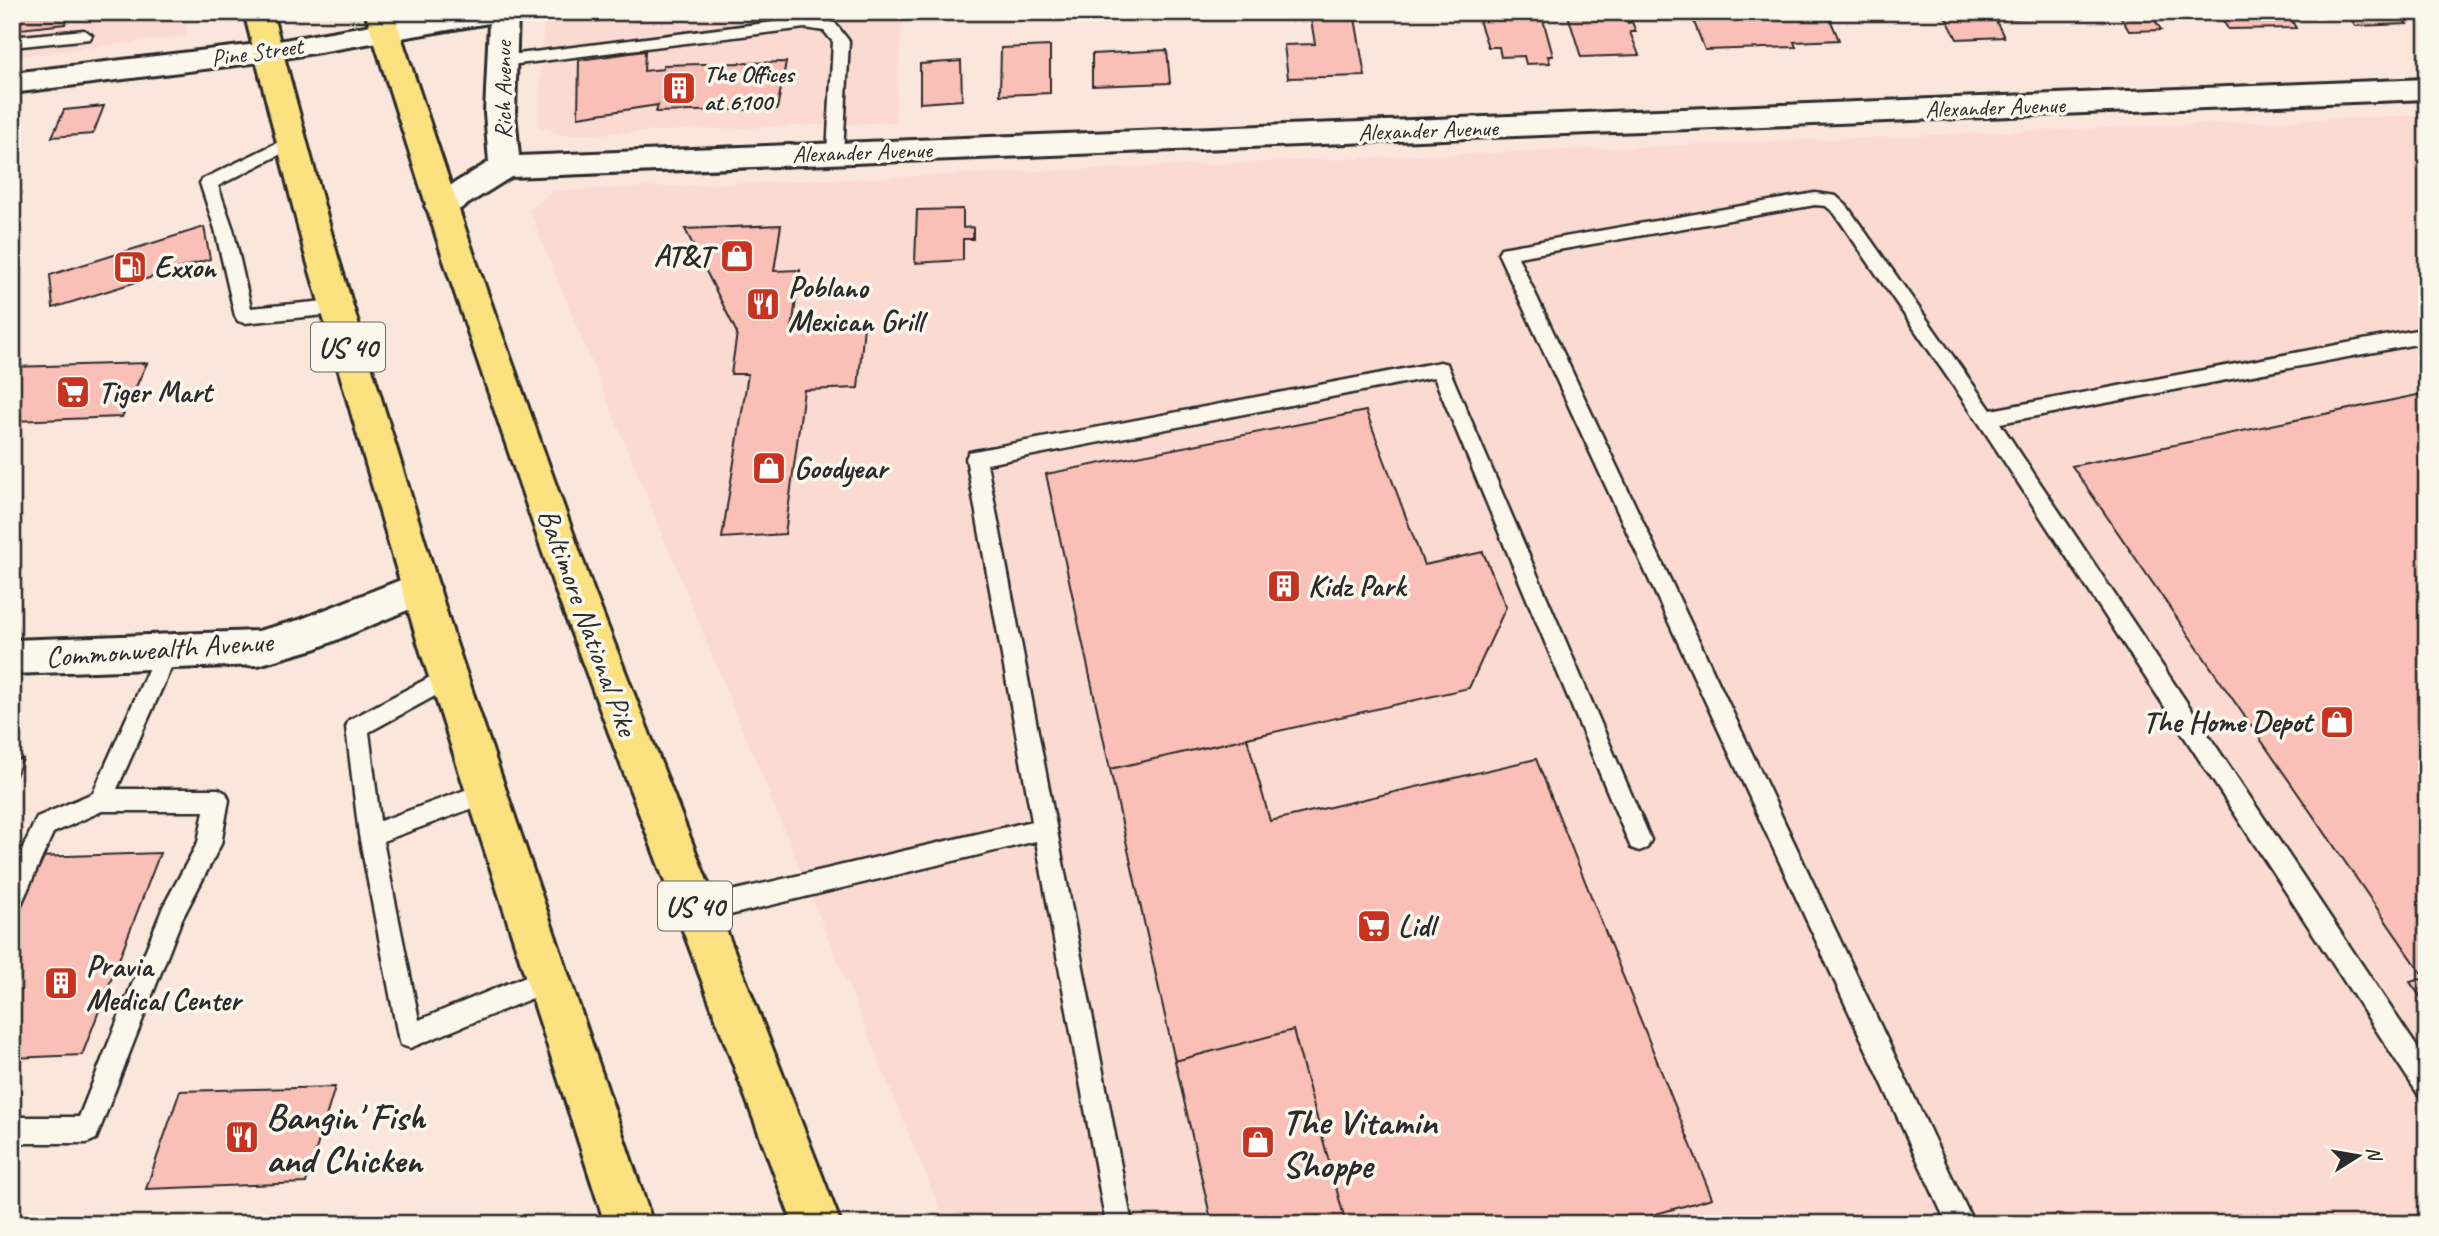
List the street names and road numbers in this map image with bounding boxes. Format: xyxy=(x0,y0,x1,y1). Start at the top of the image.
street label: Pine Street xyxy=(209,30,307,73)
street label: Rich Avenue xyxy=(488,39,518,139)
street label: Alexander Avenue xyxy=(1925,89,2067,124)
street label: Alexander Avenue xyxy=(1358,112,1500,147)
street label: Alexander Avenue xyxy=(792,134,934,169)
road number: US 40 xyxy=(311,322,385,372)
street label: Baltimore National Pike xyxy=(529,503,647,743)
street label: Commonwealth Avenue xyxy=(44,622,276,676)
road number: US 40 xyxy=(658,881,732,930)

